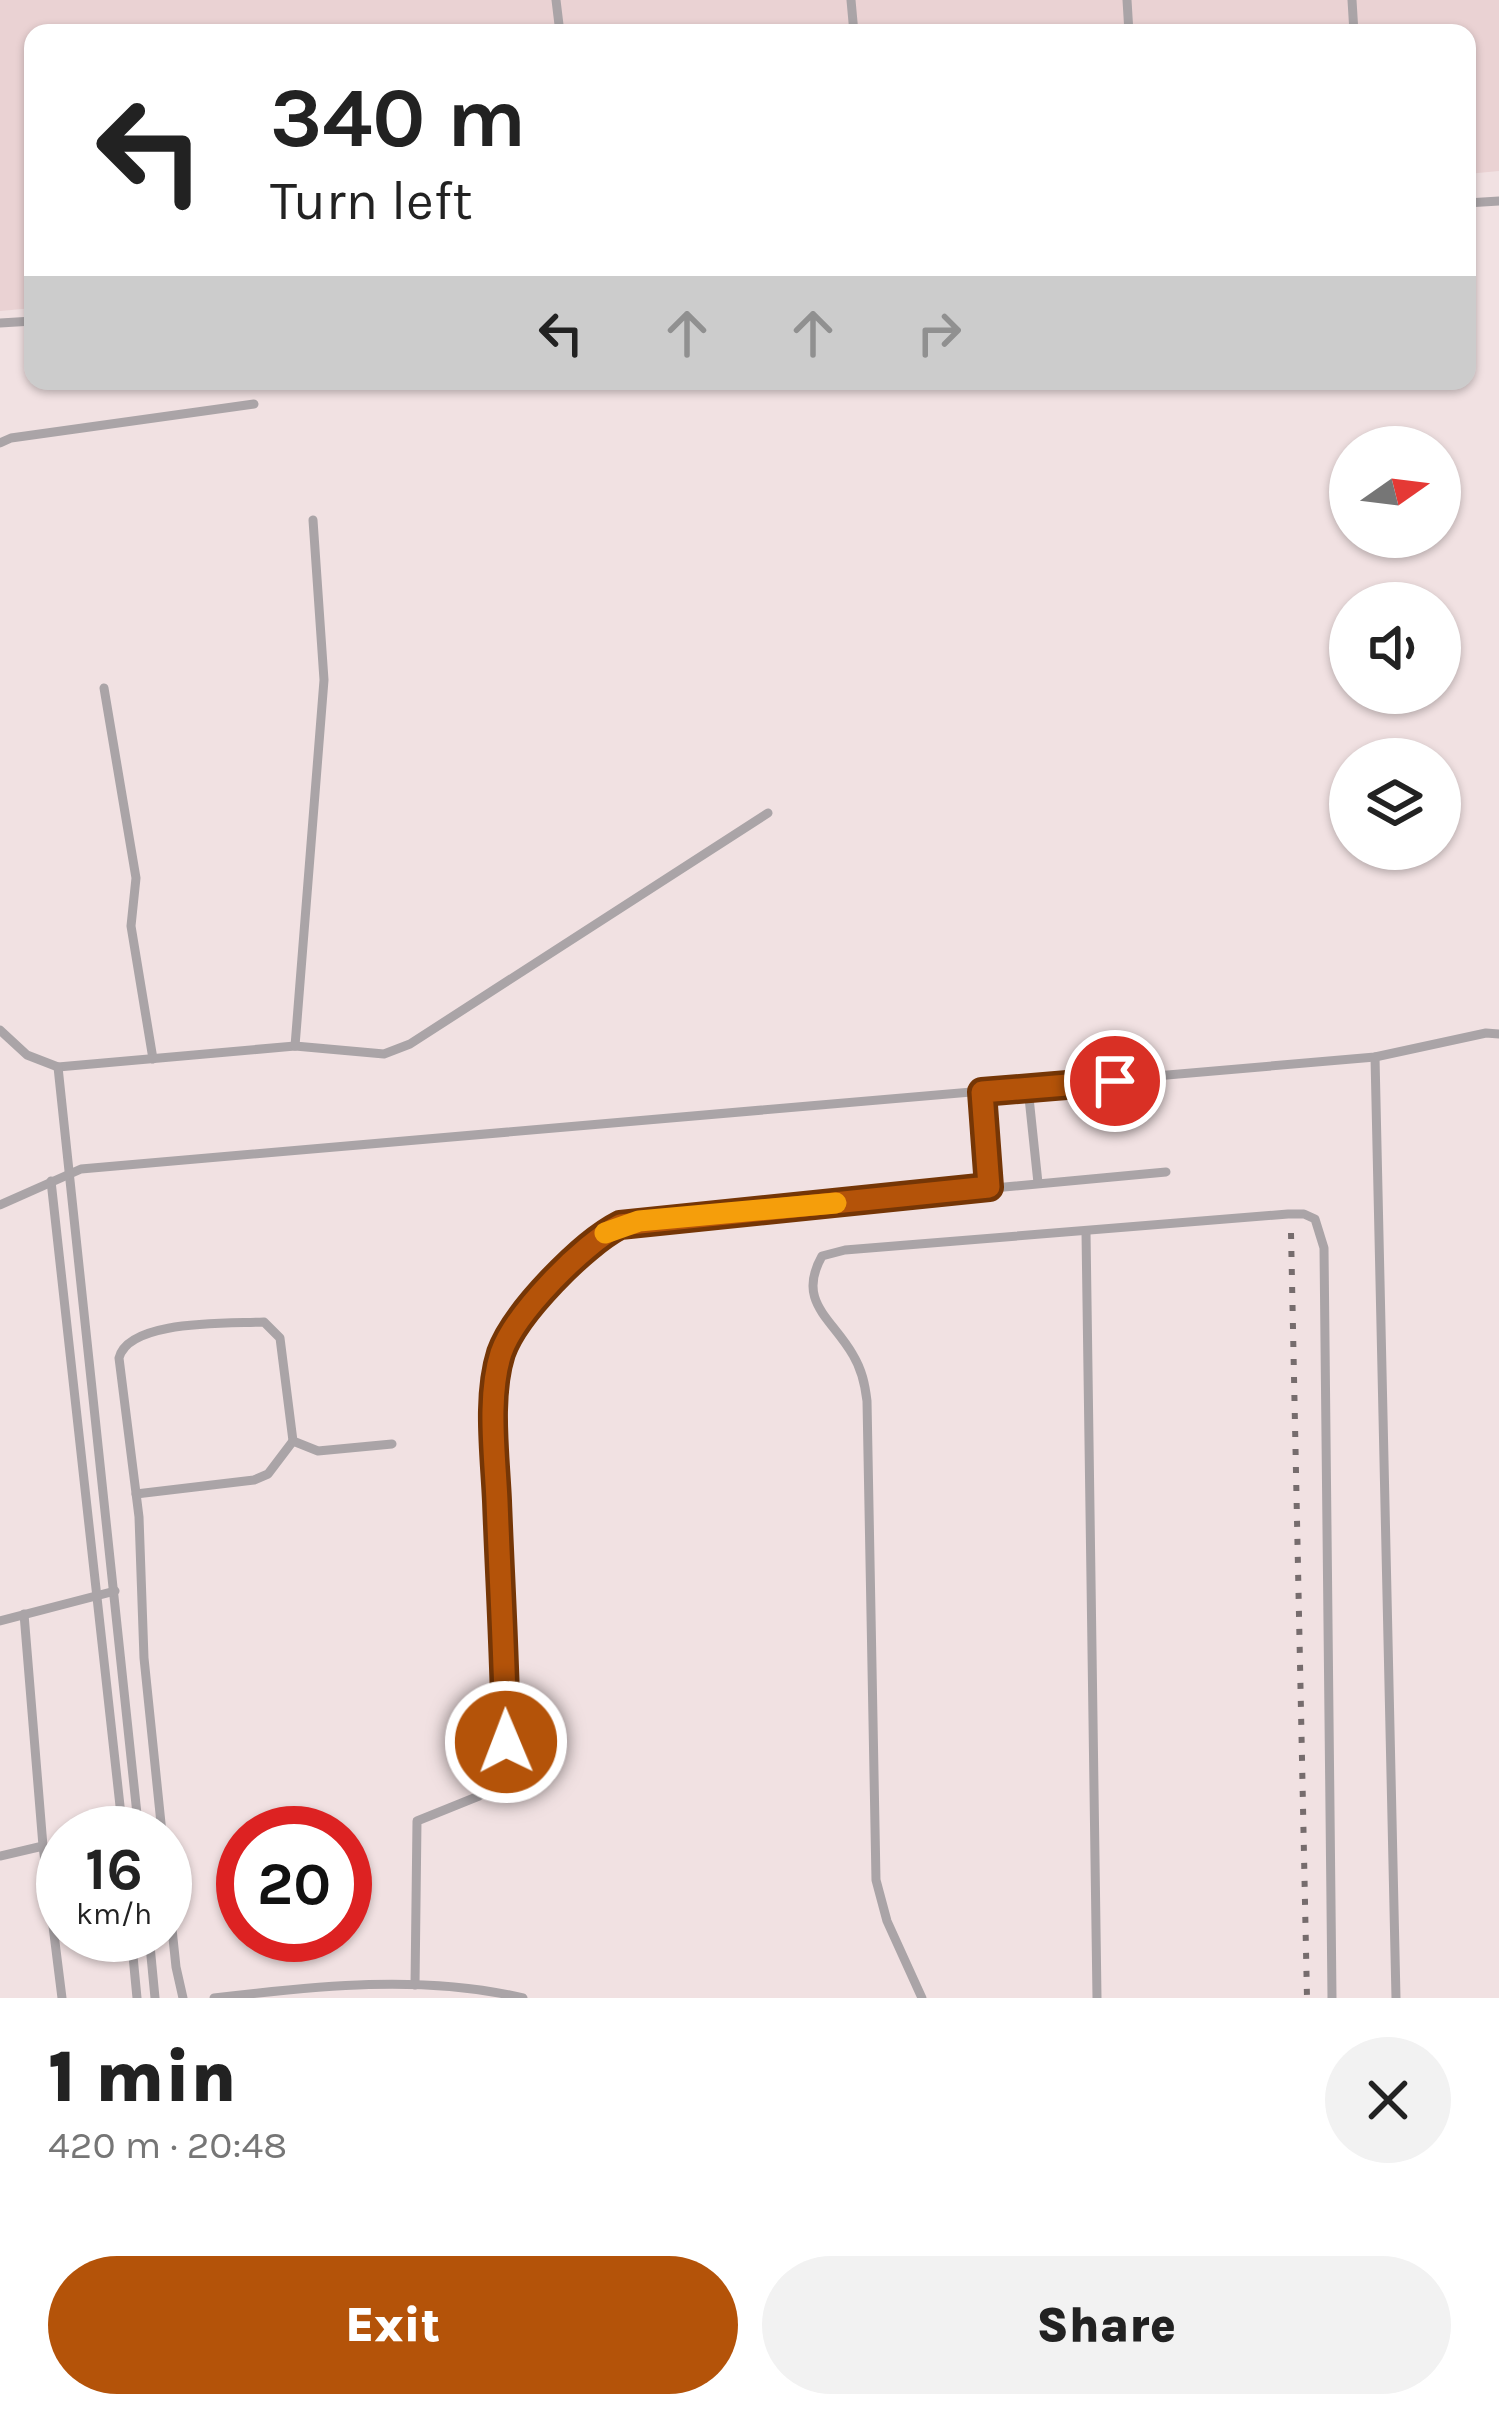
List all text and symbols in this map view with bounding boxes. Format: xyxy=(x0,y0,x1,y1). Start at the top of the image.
text: 340 m xyxy=(270,69,526,167)
icon: left xyxy=(72,72,228,228)
text: Turn left xyxy=(270,169,473,233)
icon: left xyxy=(528,300,594,366)
icon: ahead xyxy=(654,300,720,366)
icon: ahead xyxy=(780,300,846,366)
icon: right xyxy=(906,300,972,366)
north arrow xyxy=(1329,426,1461,558)
map controls xyxy=(1329,426,1461,870)
button: sound xyxy=(1329,582,1461,714)
button: layers xyxy=(1329,738,1461,870)
pin xyxy=(1064,1030,1166,1132)
icon: arrive xyxy=(1082,1048,1148,1114)
position arrow xyxy=(443,1679,569,1805)
speed limit sign: 20 xyxy=(216,1806,372,1962)
text: 16 xyxy=(85,1834,143,1904)
text: km/h xyxy=(76,1896,152,1932)
text: 1 min xyxy=(48,2035,237,2119)
button: close xyxy=(1325,2037,1451,2163)
text: 420 m · 20:48 xyxy=(48,2122,287,2168)
button: Exit xyxy=(48,2256,738,2394)
button: Share xyxy=(762,2256,1451,2394)

